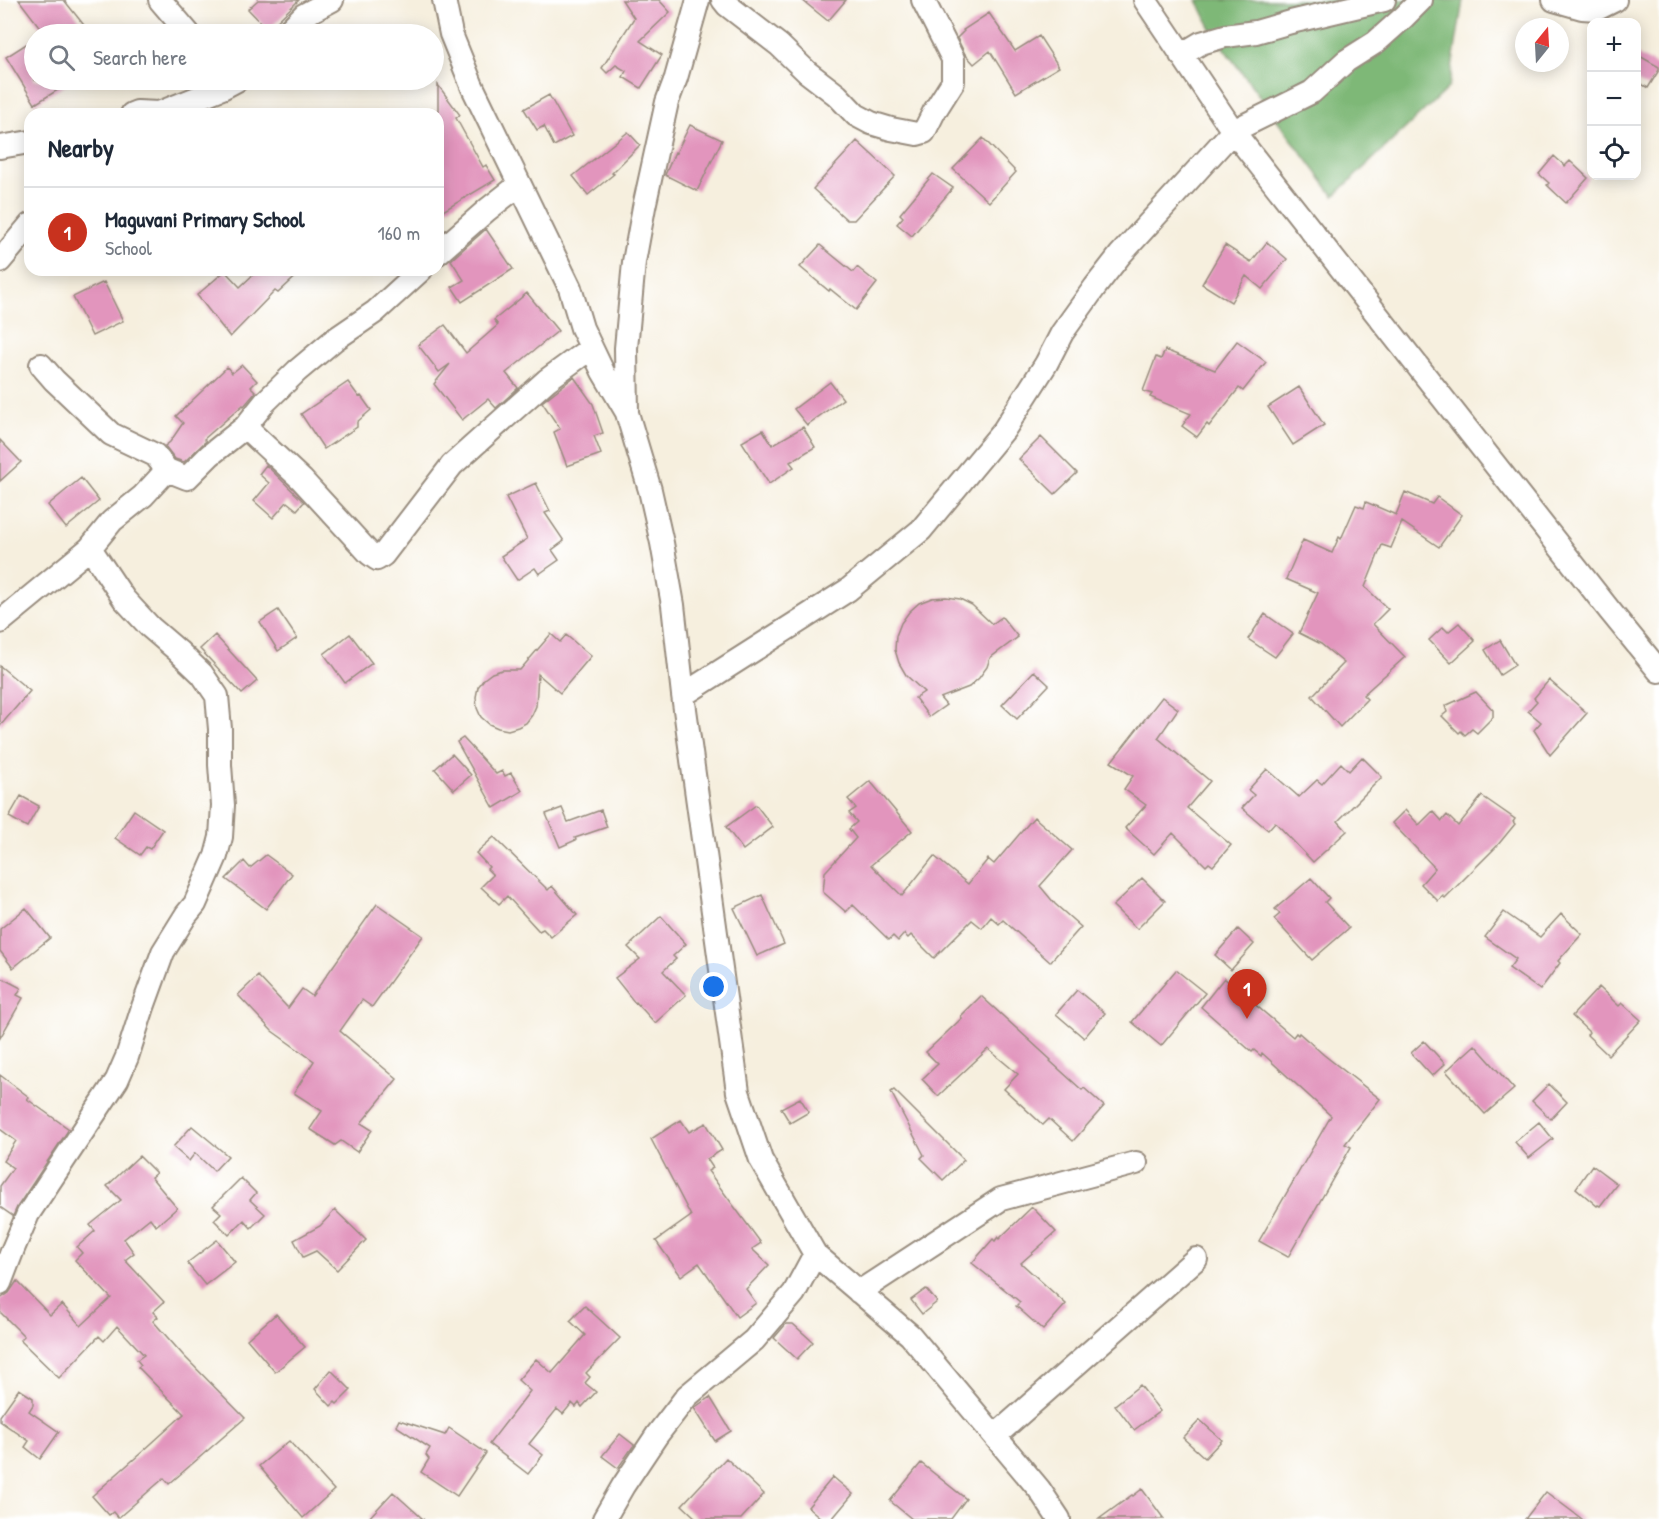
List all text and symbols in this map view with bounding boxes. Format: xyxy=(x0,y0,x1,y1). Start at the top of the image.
north arrow xyxy=(1515,18,1569,72)
map controls xyxy=(1587,18,1641,180)
button: + xyxy=(1587,18,1641,72)
search box xyxy=(24,24,444,90)
icon: search xyxy=(45,41,78,74)
text: Search here xyxy=(93,42,187,72)
button: − xyxy=(1587,72,1641,126)
button: locate xyxy=(1587,126,1641,180)
text: Nearby xyxy=(48,130,114,165)
text: Maguvani Primary School xyxy=(105,204,305,234)
text: 1 xyxy=(64,219,71,246)
text: 160 m xyxy=(378,219,420,246)
text: School xyxy=(105,234,152,261)
pin: 1 xyxy=(1228,970,1266,1019)
your location xyxy=(699,972,728,1001)

